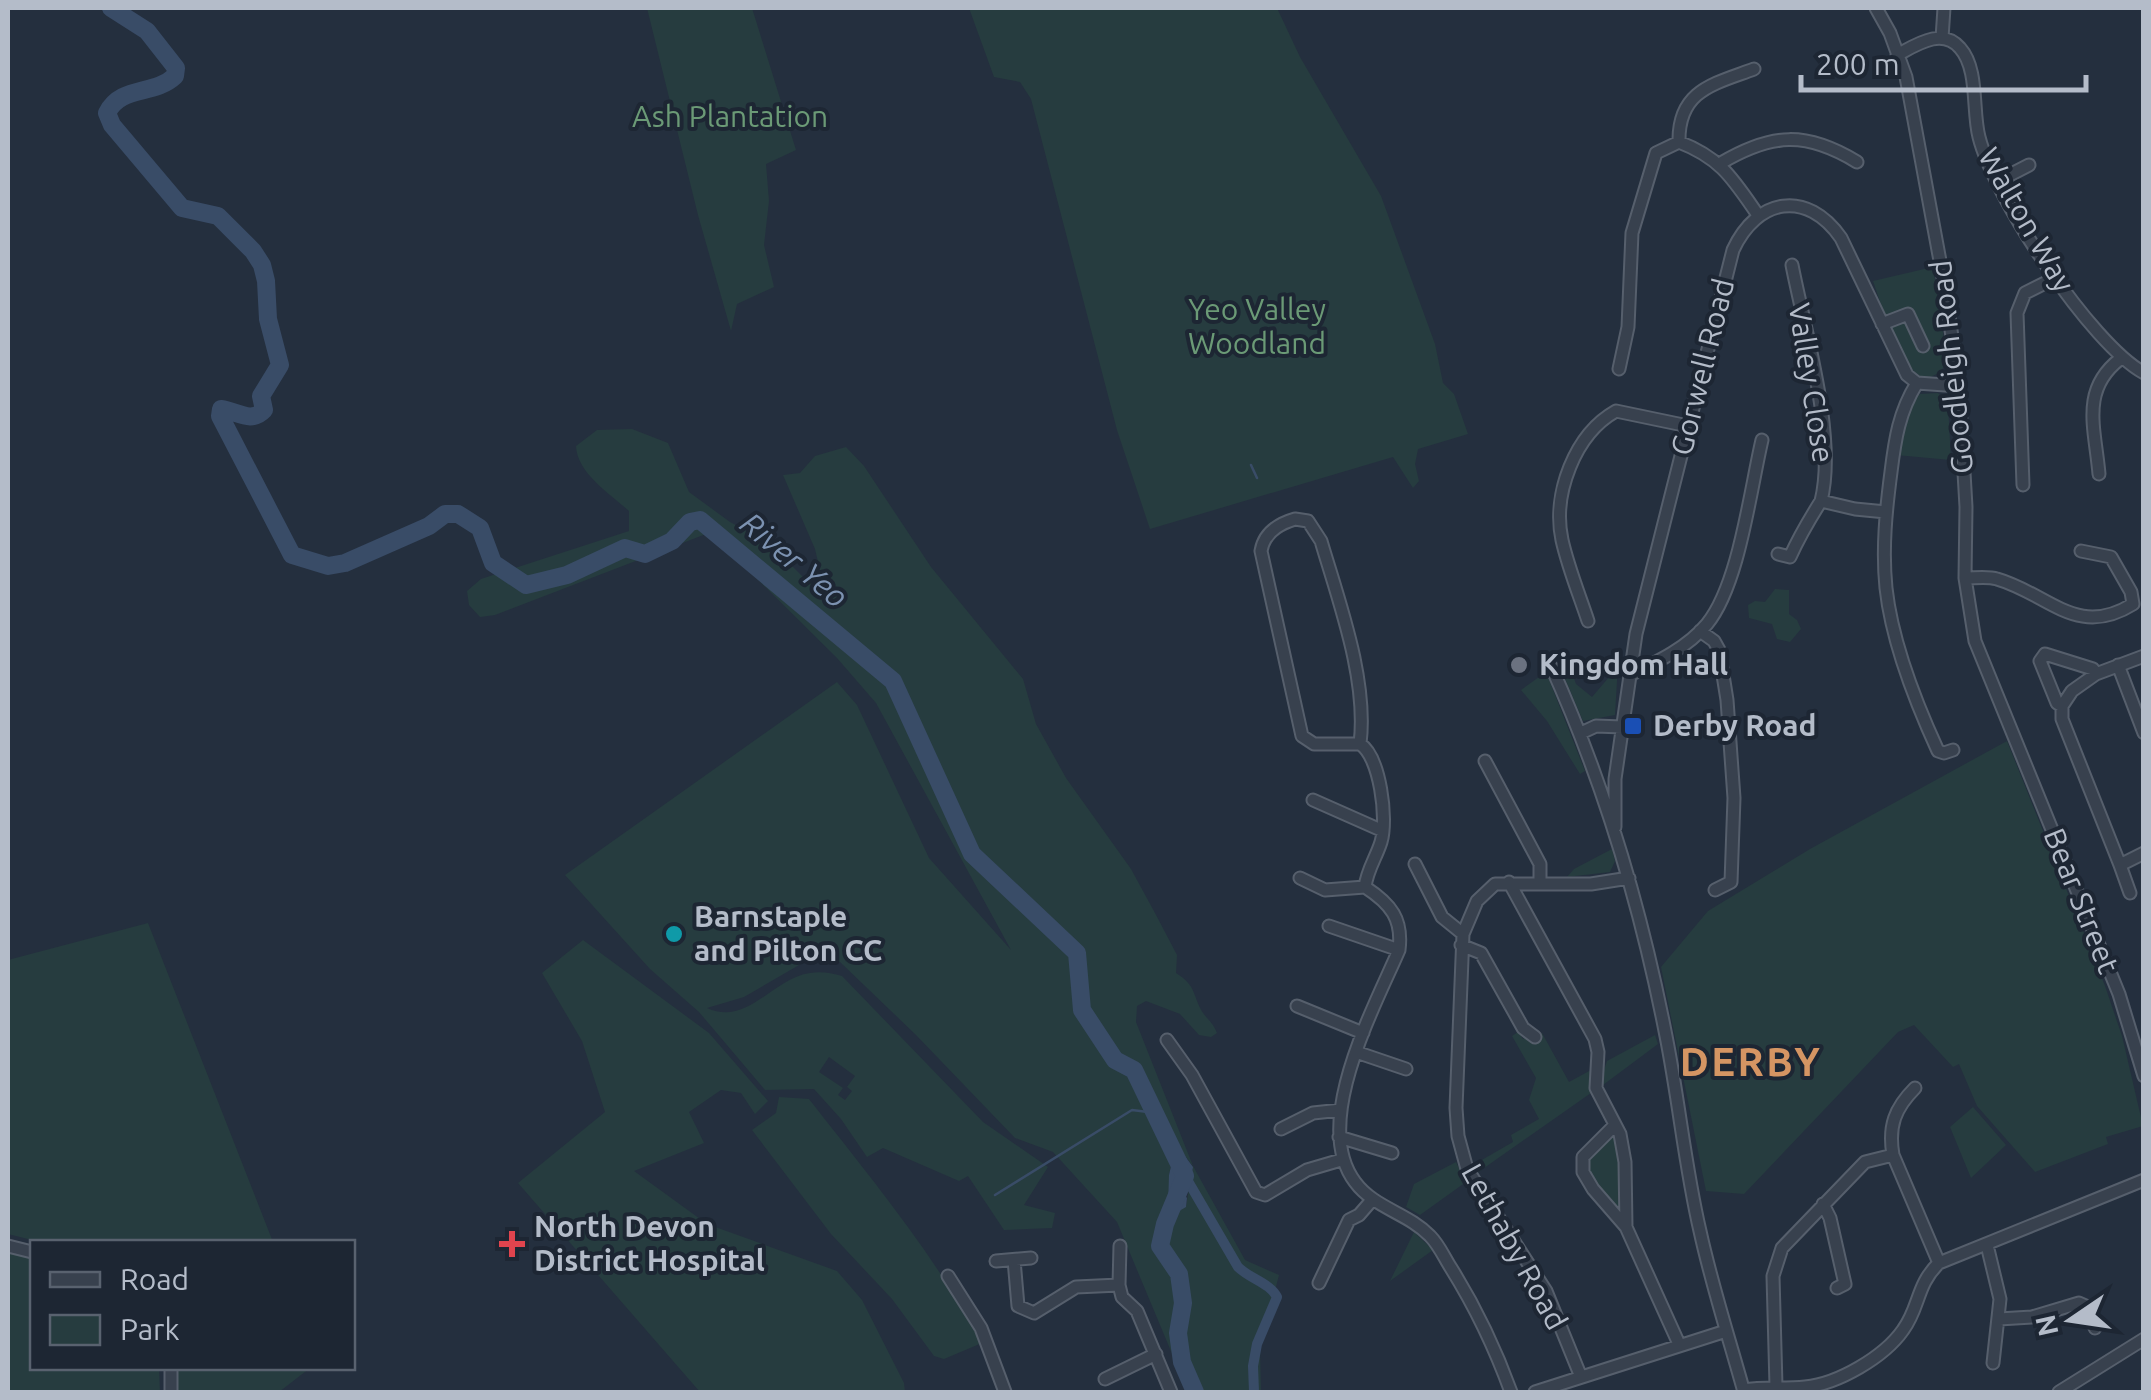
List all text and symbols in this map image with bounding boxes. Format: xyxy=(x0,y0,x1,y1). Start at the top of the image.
scale bar xyxy=(1801,30,2086,92)
text: 200 m xyxy=(1816,47,1900,81)
park label: Ash Plantation xyxy=(632,99,828,133)
street label: Walton Way xyxy=(1972,141,2082,298)
street label: Goodleigh Road xyxy=(1923,259,1979,476)
street label: Gorwell Road xyxy=(1664,275,1740,459)
park label: Yeo Valley Woodland xyxy=(1188,292,1326,360)
street label: Valley Close xyxy=(1783,301,1841,465)
water label: River Yeo xyxy=(734,504,855,614)
place label: Kingdom Hall xyxy=(1539,647,1728,681)
marker: Kingdom Hall xyxy=(1508,654,1530,676)
place label: Derby Road xyxy=(1653,708,1817,742)
marker: Derby Road xyxy=(1622,715,1644,737)
street label: Bear Street xyxy=(2038,823,2126,978)
place label: Barnstaple and Pilton CC xyxy=(694,899,882,967)
marker: Barnstaple and Pilton CC xyxy=(663,923,685,945)
district label: DERBY xyxy=(1680,1039,1822,1084)
street label: Lethaby Road xyxy=(1455,1158,1574,1335)
place label: North Devon District Hospital xyxy=(534,1209,765,1277)
marker: North Devon District Hospital xyxy=(499,1231,525,1257)
legend xyxy=(30,1240,355,1370)
text: Road xyxy=(120,1262,189,1296)
north arrow xyxy=(2021,1270,2121,1370)
text: Park xyxy=(120,1312,180,1346)
text: N xyxy=(2029,1312,2064,1339)

